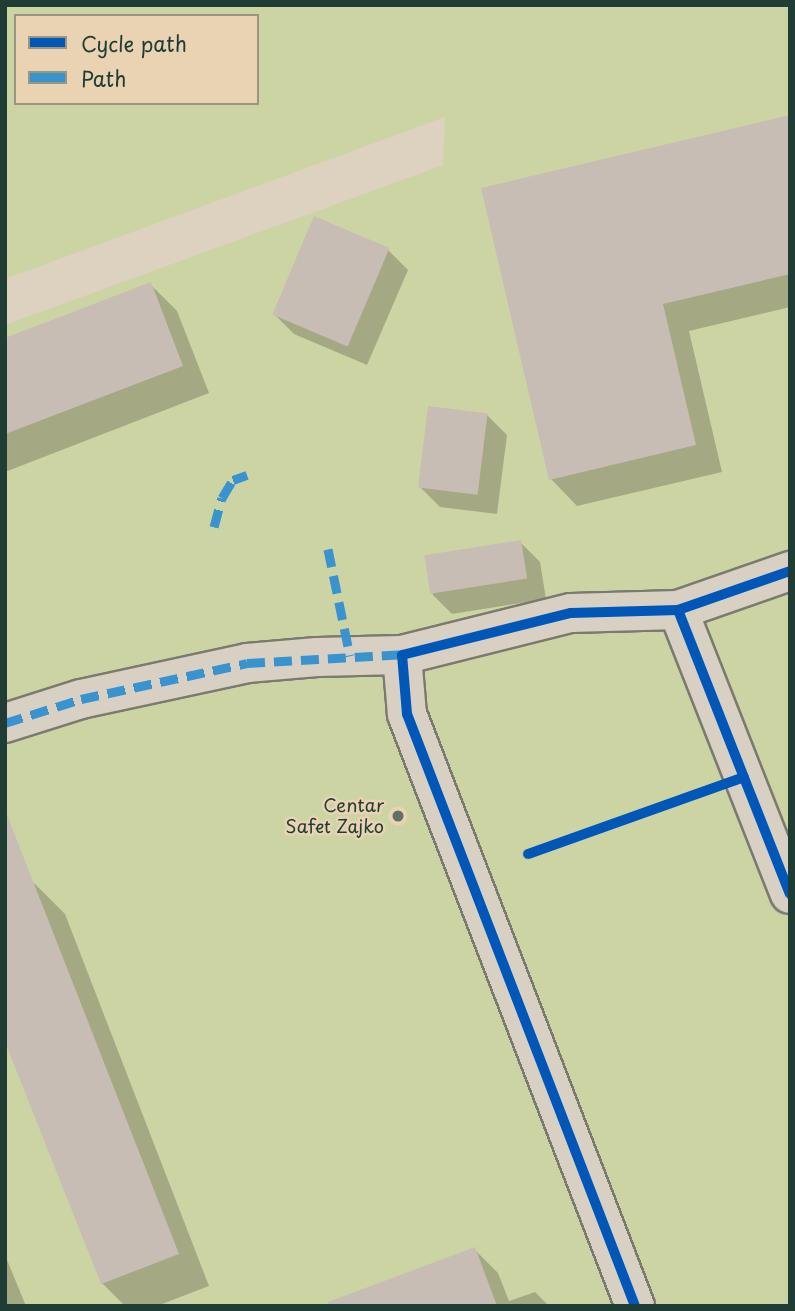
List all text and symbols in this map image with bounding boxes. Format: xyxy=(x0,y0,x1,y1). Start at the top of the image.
legend xyxy=(14,14,259,105)
text: Cycle path xyxy=(81,27,187,59)
text: Path xyxy=(81,62,126,94)
place label: Centar Safet Zajko xyxy=(284,795,384,838)
marker: Centar Safet Zajko xyxy=(390,808,406,824)

